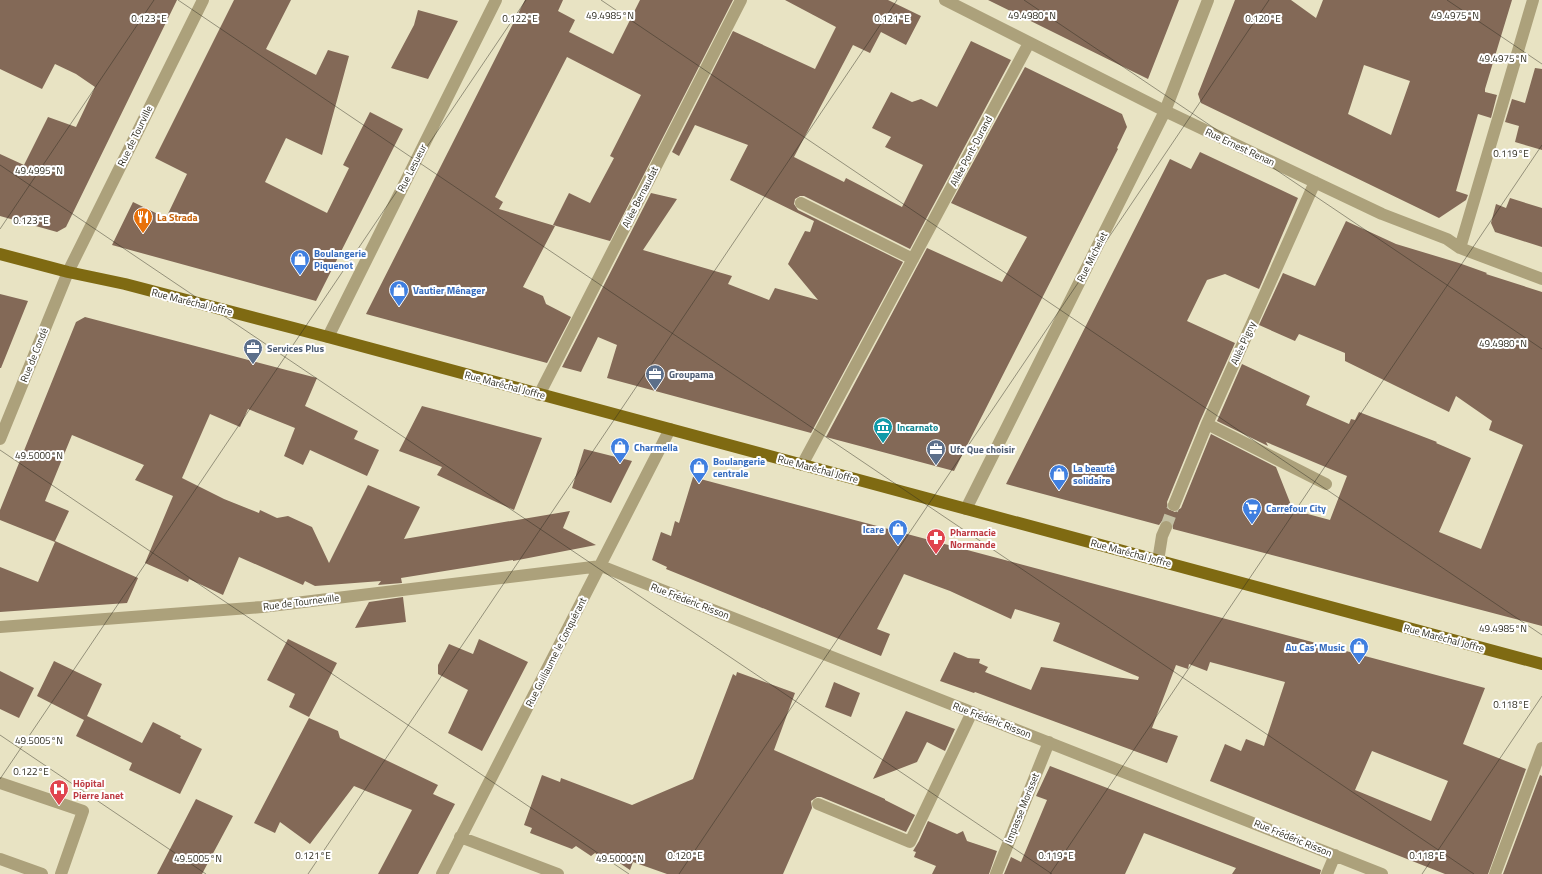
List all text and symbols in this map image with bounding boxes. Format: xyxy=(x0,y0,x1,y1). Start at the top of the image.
text: 49.4985°N xyxy=(586,8,634,23)
text: 49.4980°N xyxy=(1008,8,1056,23)
text: 49.4975°N xyxy=(1431,8,1479,23)
text: 0.123°E xyxy=(131,11,167,26)
text: 0.122°E xyxy=(502,11,538,26)
text: 0.121°E xyxy=(874,11,910,26)
text: 0.120°E xyxy=(1245,11,1281,26)
text: 49.4975°N xyxy=(1479,51,1527,66)
street label: Rue de Tourville xyxy=(114,103,156,169)
street label: Allée Pont-Durand xyxy=(946,113,996,189)
street label: Rue Ernest Renan xyxy=(1203,124,1277,170)
street label: Rue Lesueur xyxy=(393,141,431,195)
text: 0.119°E xyxy=(1493,146,1529,161)
text: 49.4995°N xyxy=(15,163,63,178)
street label: Allée Bernaudat xyxy=(618,163,662,230)
restaurant icon: La Strada xyxy=(132,206,154,234)
place label: La Strada xyxy=(157,210,198,225)
text: 0.123°E xyxy=(13,213,49,228)
street label: Rue Michelet xyxy=(1073,229,1111,285)
place label: Boulangerie Piquenot xyxy=(314,246,366,273)
shop icon: Boulangerie Piquenot xyxy=(289,248,311,276)
shop icon: Vautier Ménager xyxy=(388,279,410,307)
place label: Vautier Ménager xyxy=(413,283,485,298)
street label: Rue Maréchal Joffre xyxy=(150,285,234,319)
street label: Allée Pigny xyxy=(1227,319,1259,367)
street label: Rue de Condé xyxy=(16,326,52,384)
text: 49.4980°N xyxy=(1479,336,1527,351)
office icon: Services Plus xyxy=(242,337,264,365)
place label: Services Plus xyxy=(267,341,324,356)
office icon: Groupama xyxy=(644,363,666,391)
street label: Rue Maréchal Joffre xyxy=(463,367,547,403)
place label: Groupama xyxy=(669,367,714,382)
museum icon: Incarnato xyxy=(872,416,894,444)
place label: Incarnato xyxy=(897,420,938,435)
shop icon: Charmella xyxy=(609,436,631,464)
office icon: Ufc Que choisir xyxy=(925,438,947,466)
place label: Charmella xyxy=(634,440,678,455)
place label: Ufc Que choisir xyxy=(950,442,1015,457)
text: 49.5000°N xyxy=(15,448,63,463)
street label: Rue Maréchal Joffre xyxy=(776,451,860,487)
place label: Boulangerie centrale xyxy=(713,454,765,481)
shop icon: Boulangerie centrale xyxy=(688,456,710,484)
place label: La beauté solidaire xyxy=(1073,461,1115,488)
shop icon: La beauté solidaire xyxy=(1048,463,1070,491)
supermarket icon: Carrefour City xyxy=(1241,497,1263,525)
place label: Carrefour City xyxy=(1266,501,1326,516)
shop icon: Icare xyxy=(887,518,909,546)
place label: Icare xyxy=(863,522,884,537)
place label: Pharmacie Normande xyxy=(950,525,996,552)
pharmacy icon: Pharmacie Normande xyxy=(925,527,947,555)
street label: Rue Maréchal Joffre xyxy=(1089,535,1173,571)
street label: Rue Frédéric Risson xyxy=(649,579,731,623)
street label: Rue de Tourneville xyxy=(262,590,340,614)
street label: Rue Guillaume le Conquérant xyxy=(522,594,590,709)
street label: Rue Maréchal Joffre xyxy=(1402,620,1486,656)
text: 49.4985°N xyxy=(1479,621,1527,636)
shop icon: Au Cas' Music xyxy=(1348,636,1370,664)
place label: Au Cas' Music xyxy=(1286,640,1346,655)
text: 0.118°E xyxy=(1493,697,1529,712)
street label: Rue Frédéric Risson xyxy=(951,698,1033,742)
text: 49.5005°N xyxy=(15,733,63,748)
text: 0.122°E xyxy=(13,764,49,779)
street label: Impasse Morisset xyxy=(1001,770,1043,845)
place label: Hôpital Pierre Janet xyxy=(73,776,124,803)
hospital icon: Hôpital Pierre Janet xyxy=(48,778,70,806)
street label: Rue Frédéric Risson xyxy=(1252,815,1334,861)
text: 0.121°E xyxy=(295,848,331,863)
text: 0.120°E xyxy=(667,848,703,863)
text: 0.119°E xyxy=(1038,848,1074,863)
text: 0.118°E xyxy=(1409,848,1445,863)
text: 49.5005°N xyxy=(174,851,222,866)
text: 49.5000°N xyxy=(596,851,644,866)

